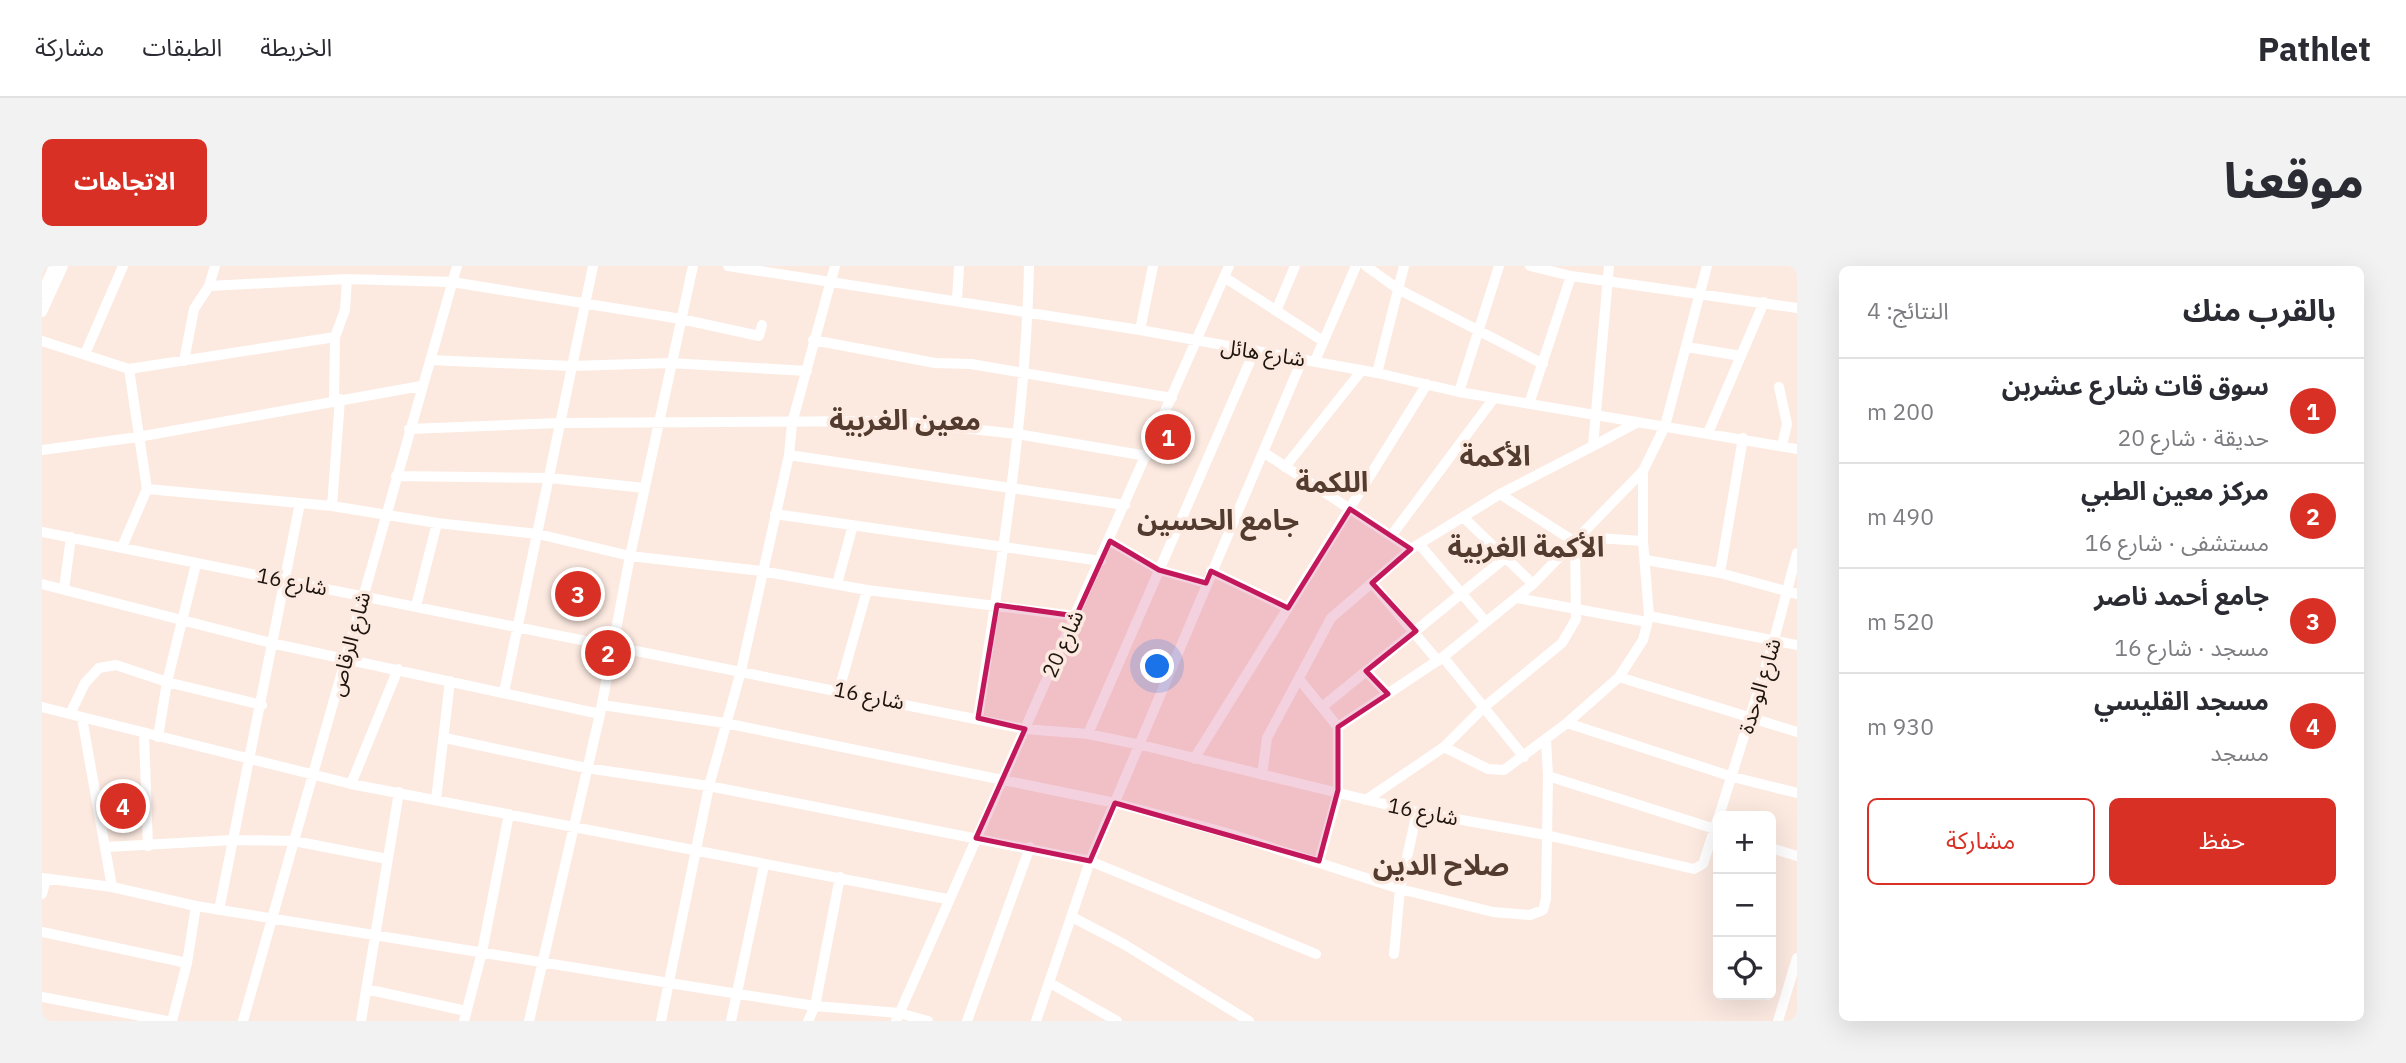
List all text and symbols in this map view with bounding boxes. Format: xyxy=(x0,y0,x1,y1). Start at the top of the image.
text: Pathlet xyxy=(2258,27,2371,70)
text: مشاركة xyxy=(35,31,104,63)
text: الطبقات xyxy=(142,31,222,63)
text: الخريطة xyxy=(260,31,332,63)
button: الاتجاهات xyxy=(42,139,207,226)
text: موقعنا xyxy=(2224,148,2364,211)
text: بالقرب منك xyxy=(2183,290,2336,329)
text: النتائج: 4 xyxy=(1867,295,1949,325)
street label: شارع هائل xyxy=(1219,332,1307,374)
text: سوق قات شارع عشربن xyxy=(2002,368,2269,402)
text: 200 m xyxy=(1867,396,1934,426)
text: 1 xyxy=(2306,396,2320,426)
district label: معين الغربية xyxy=(829,401,981,438)
pin: 1 xyxy=(1145,411,1191,463)
text: حديقة · شارع 20 xyxy=(2118,422,2269,452)
district label: الأكمة xyxy=(1459,437,1531,474)
district label: اللكمة xyxy=(1296,463,1368,500)
text: مركز معين الطبي xyxy=(2081,473,2269,507)
district label: جامع الحسين xyxy=(1137,501,1299,541)
text: 490 m xyxy=(1867,501,1934,531)
text: 2 xyxy=(2306,501,2320,531)
text: مستشفى · شارع 16 xyxy=(2085,527,2269,557)
district label: الأكمة الغربية xyxy=(1448,528,1604,565)
street label: شارع 16 xyxy=(254,560,330,604)
pin: 3 xyxy=(555,568,601,620)
text: جامع أحمد ناصر xyxy=(2094,578,2269,612)
street label: شارع الرقاص xyxy=(322,588,378,700)
street label: شارع 20 xyxy=(1035,605,1091,683)
text: 520 m xyxy=(1867,606,1934,636)
text: 3 xyxy=(2306,606,2320,636)
pin: 2 xyxy=(585,627,631,679)
text: مسجد · شارع 16 xyxy=(2114,632,2269,662)
street label: شارع الوحدة xyxy=(1731,635,1789,737)
your location xyxy=(1140,649,1174,683)
street label: شارع 16 xyxy=(831,674,907,718)
text: مسجد القليسي xyxy=(2094,683,2269,717)
text: 930 m xyxy=(1867,711,1934,741)
text: 4 xyxy=(2306,711,2320,741)
text: مسجد xyxy=(2210,737,2269,767)
pin: 4 xyxy=(100,780,146,832)
street label: شارع 16 xyxy=(1385,790,1461,834)
button: مشاركة xyxy=(1867,798,2095,885)
button: حفظ xyxy=(2109,798,2336,885)
map controls xyxy=(1713,811,1776,1000)
button: + xyxy=(1713,811,1776,874)
district label: صلاح الدين xyxy=(1373,846,1509,886)
button: − xyxy=(1713,874,1776,937)
button: locate xyxy=(1713,937,1776,1000)

